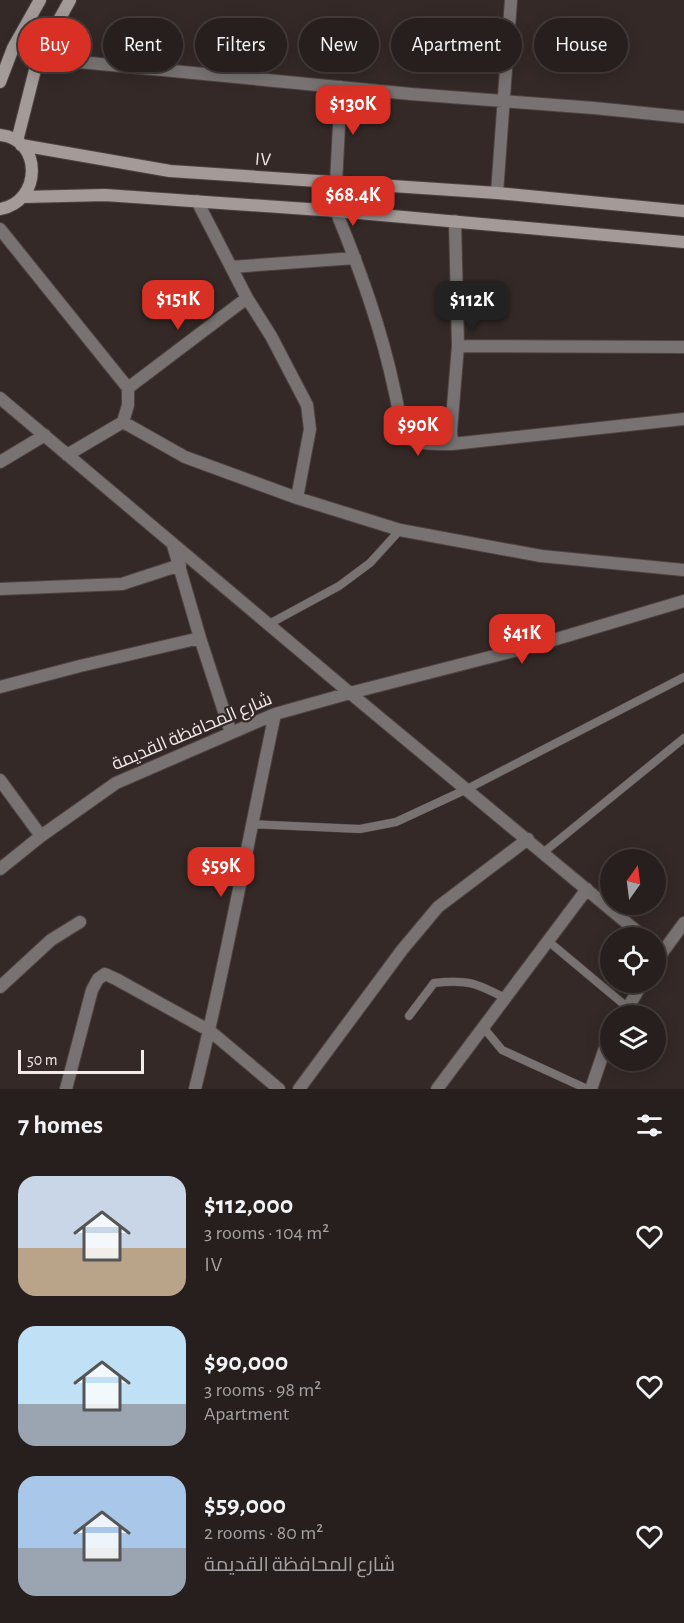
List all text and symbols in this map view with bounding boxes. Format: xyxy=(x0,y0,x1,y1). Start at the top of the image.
chip: Buy xyxy=(18,18,91,72)
chip: Rent xyxy=(103,18,183,72)
chip: Filters xyxy=(195,18,287,72)
chip: New xyxy=(299,18,379,72)
chip: Apartment xyxy=(391,18,522,72)
chip: House xyxy=(534,18,628,72)
pin: $130K xyxy=(311,85,395,136)
text: $130K xyxy=(330,94,376,114)
street label: ١٧ xyxy=(254,150,272,170)
pin: $68.4K xyxy=(304,176,402,227)
text: $68.4K xyxy=(326,185,380,205)
pin: $151K xyxy=(136,280,220,331)
pin: $112K xyxy=(430,281,514,332)
text: $151K xyxy=(156,289,200,309)
text: $112K xyxy=(450,290,494,310)
pin: $90K xyxy=(382,406,454,457)
text: $90K xyxy=(398,415,438,435)
pin: $41K xyxy=(486,614,558,665)
text: $41K xyxy=(503,623,541,643)
street label: شارع المحافظة القديمة xyxy=(109,689,275,776)
pin: $59K xyxy=(185,847,257,898)
north arrow xyxy=(600,849,666,915)
map controls xyxy=(600,849,666,1071)
text: $59K xyxy=(202,856,240,876)
button: locate xyxy=(600,927,666,993)
button: layers xyxy=(600,1005,666,1071)
scale bar xyxy=(18,1047,144,1074)
text: 50 m xyxy=(27,1052,58,1068)
icon: filters xyxy=(633,1109,666,1142)
text: 7 homes xyxy=(18,1112,103,1138)
text: $112,000 xyxy=(204,1192,293,1218)
icon: home xyxy=(66,1200,138,1272)
icon: heart xyxy=(633,1220,666,1253)
text: 3 rooms · 104 m² xyxy=(204,1223,329,1243)
text: ١٧ xyxy=(204,1255,223,1275)
text: $90,000 xyxy=(204,1349,288,1375)
icon: home xyxy=(66,1350,138,1422)
icon: heart xyxy=(633,1370,666,1403)
text: 3 rooms · 98 m² xyxy=(204,1380,321,1400)
text: Apartment xyxy=(204,1404,289,1424)
text: $59,000 xyxy=(204,1492,286,1518)
icon: home xyxy=(66,1500,138,1572)
icon: heart xyxy=(633,1520,666,1553)
text: 2 rooms · 80 m² xyxy=(204,1523,323,1543)
text: شارع المحافظة القديمة xyxy=(204,1555,395,1575)

